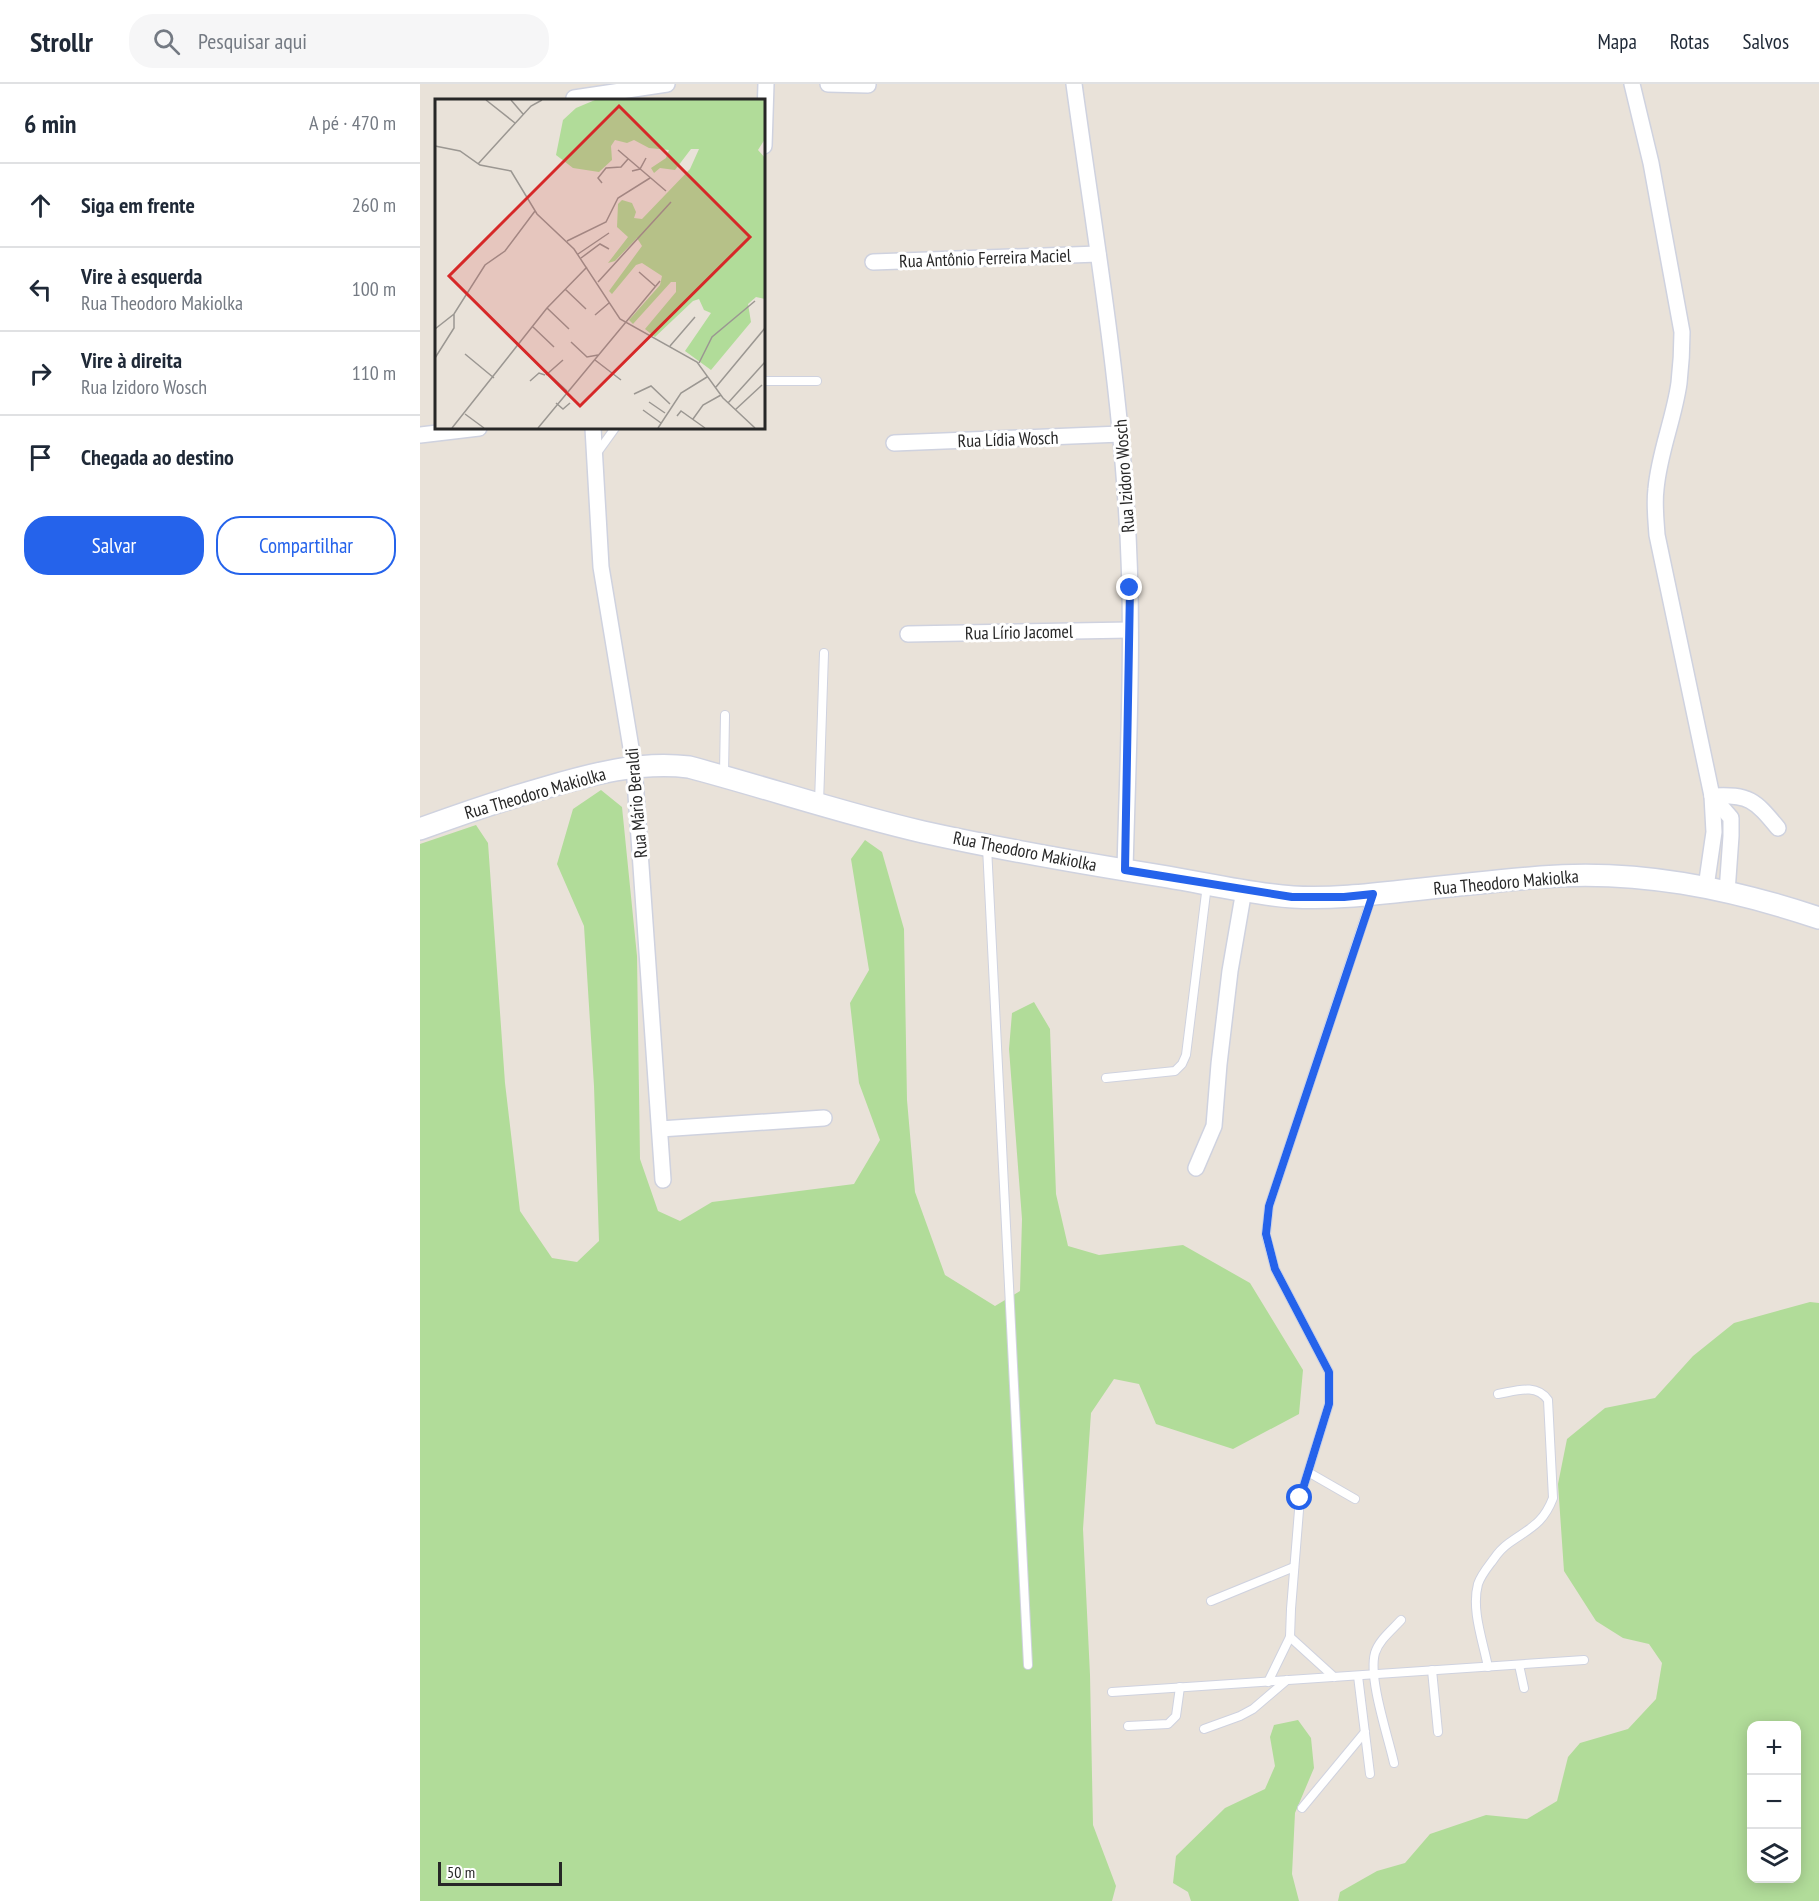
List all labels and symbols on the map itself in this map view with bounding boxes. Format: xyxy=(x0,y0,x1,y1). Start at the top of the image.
inset map xyxy=(435,99,765,429)
street label: Rua Antônio Ferreira Maciel xyxy=(899,243,1072,272)
street label: Rua Izidoro Wosch xyxy=(1109,419,1139,533)
street label: Rua Lídia Wosch xyxy=(957,426,1059,452)
route end xyxy=(1116,574,1142,600)
street label: Rua Lírio Jacomel xyxy=(965,620,1074,644)
street label: Rua Mário Beraldi xyxy=(620,747,652,859)
street label: Rua Theodoro Makiolka xyxy=(462,762,608,824)
street label: Rua Theodoro Makiolka xyxy=(951,826,1099,876)
street label: Rua Theodoro Makiolka xyxy=(1432,864,1580,900)
route start xyxy=(1286,1484,1312,1510)
scale bar xyxy=(438,1859,562,1886)

